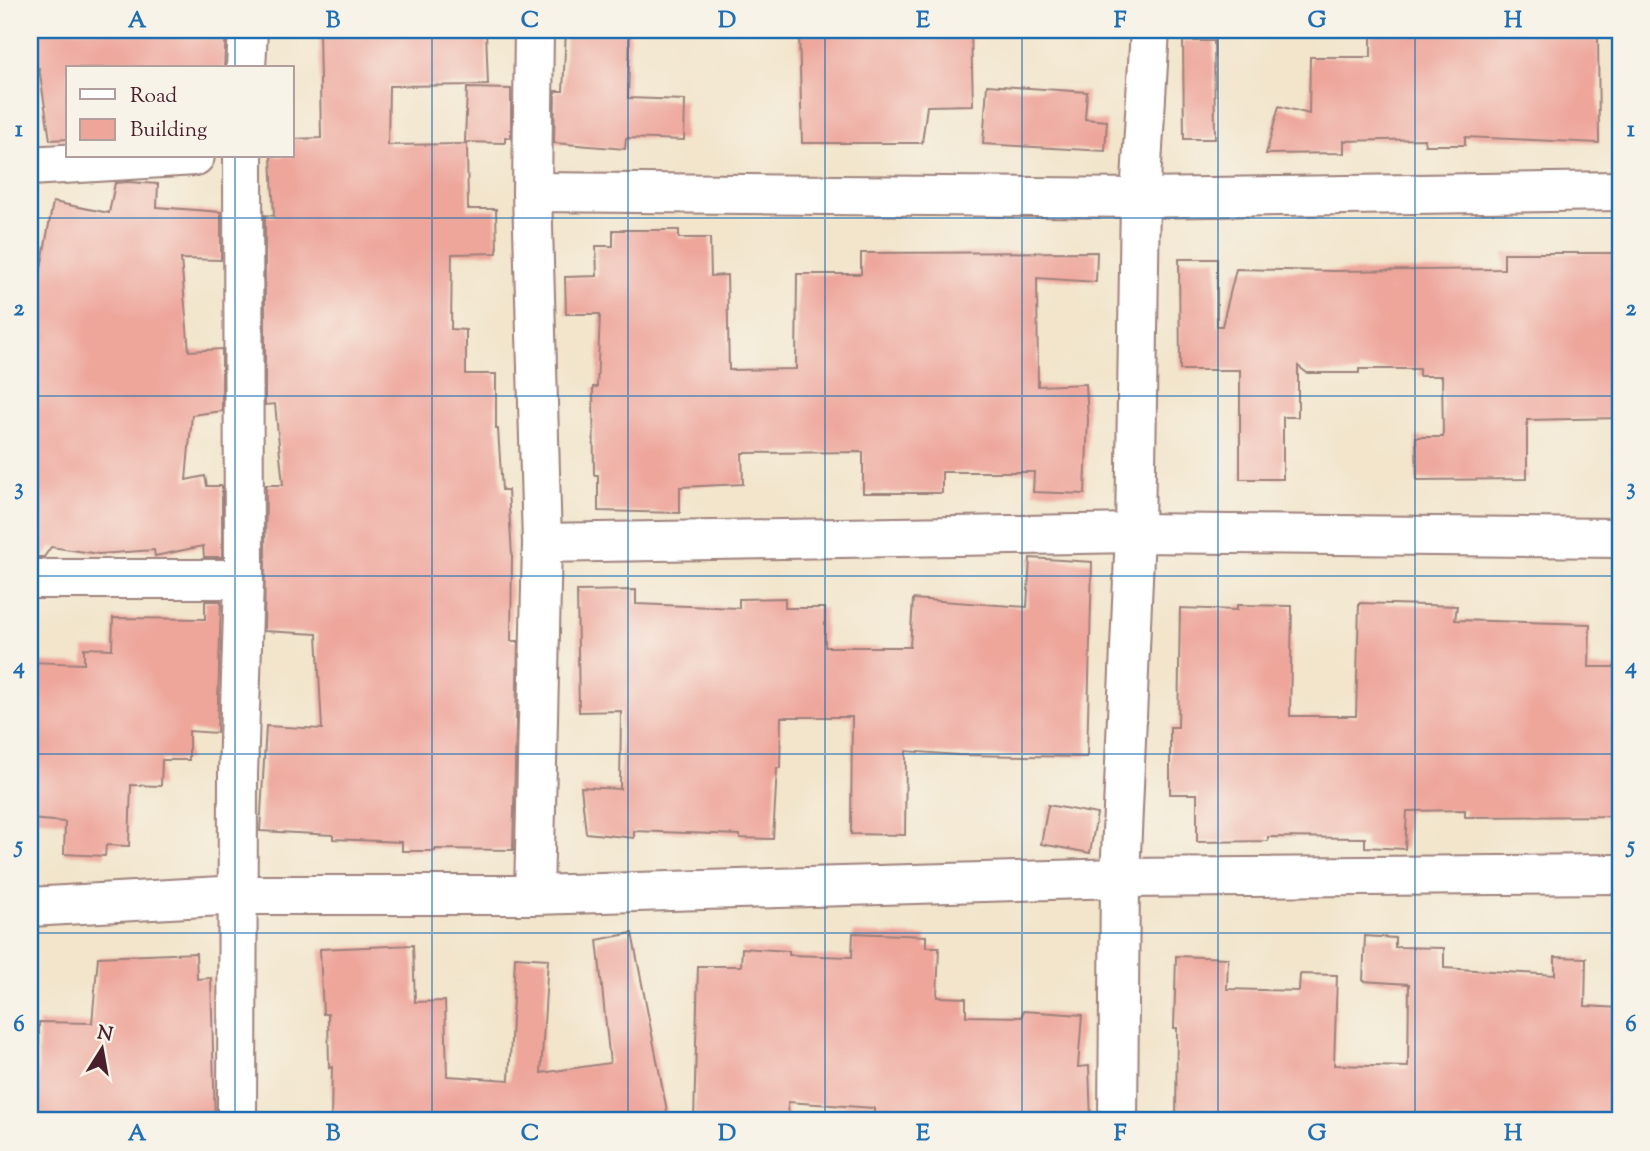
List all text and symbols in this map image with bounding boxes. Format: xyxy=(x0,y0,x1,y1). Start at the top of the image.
text: A xyxy=(128,5,147,38)
text: B xyxy=(326,5,341,38)
text: C xyxy=(521,5,539,38)
text: D xyxy=(718,5,736,38)
text: E xyxy=(916,5,930,38)
text: F xyxy=(1114,5,1127,38)
text: G xyxy=(1308,5,1327,38)
text: H xyxy=(1504,5,1523,38)
legend xyxy=(66,66,294,158)
text: Road xyxy=(130,82,177,112)
text: 1 xyxy=(15,114,23,147)
text: 1 xyxy=(1627,114,1635,147)
text: Building xyxy=(130,116,207,146)
text: 2 xyxy=(14,293,25,326)
text: 2 xyxy=(1626,293,1637,326)
text: 3 xyxy=(14,472,24,505)
text: 3 xyxy=(1626,472,1636,505)
text: 4 xyxy=(12,651,25,684)
text: 4 xyxy=(1624,651,1637,684)
text: 5 xyxy=(13,830,23,863)
text: 5 xyxy=(1625,830,1635,863)
text: 6 xyxy=(13,1009,25,1042)
text: 6 xyxy=(1625,1009,1637,1042)
north arrow xyxy=(66,1014,136,1084)
text: N xyxy=(95,1020,115,1049)
text: A xyxy=(128,1118,147,1151)
text: B xyxy=(326,1118,341,1151)
text: C xyxy=(521,1118,539,1151)
text: D xyxy=(718,1118,736,1151)
text: E xyxy=(916,1118,930,1151)
text: F xyxy=(1114,1118,1127,1151)
text: G xyxy=(1308,1118,1327,1151)
text: H xyxy=(1504,1118,1523,1151)

